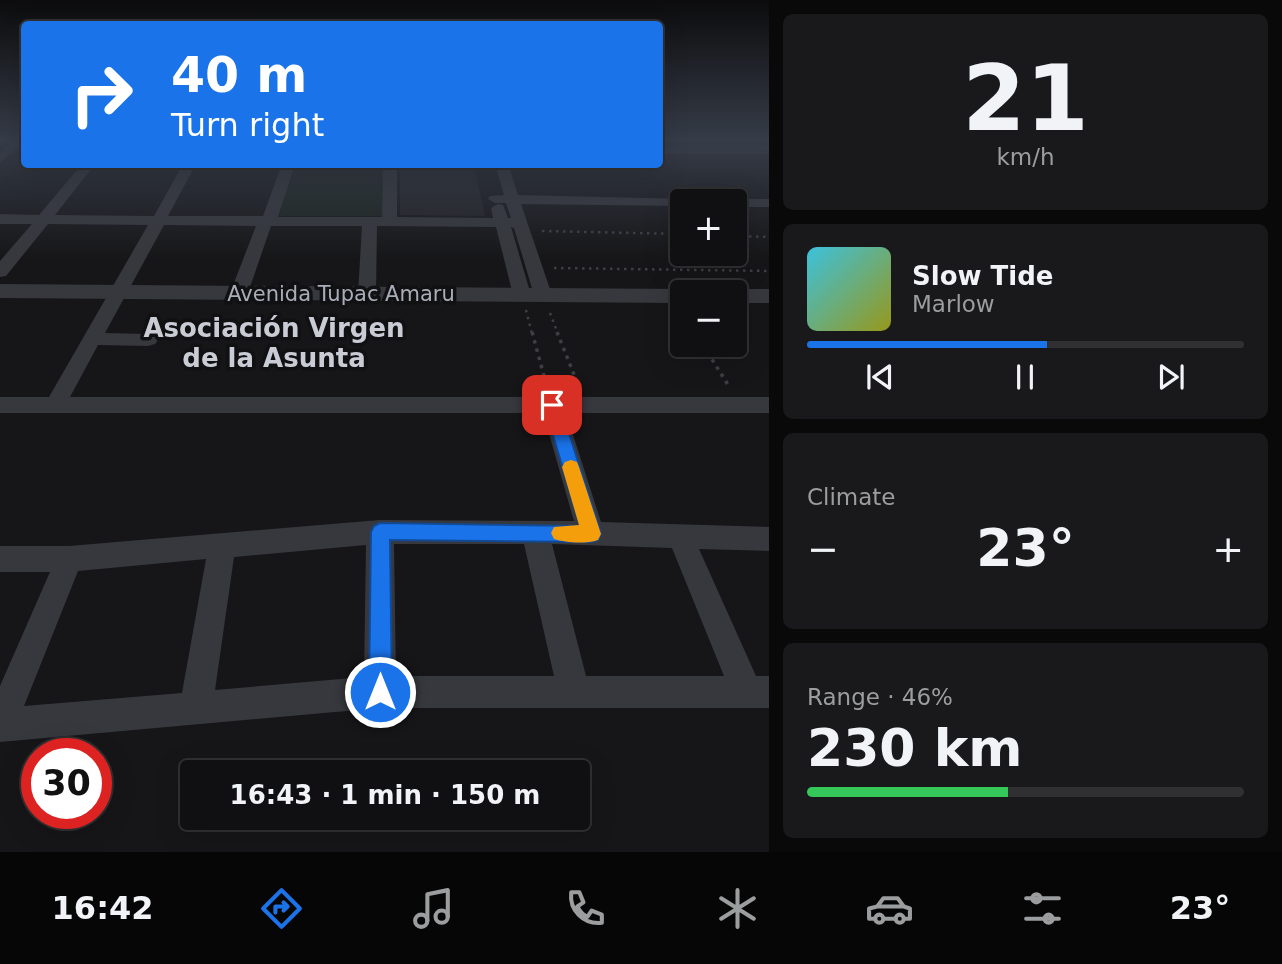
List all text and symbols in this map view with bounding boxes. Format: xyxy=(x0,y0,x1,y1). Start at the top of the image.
text: 21 xyxy=(962,46,1089,151)
text: 40 m xyxy=(171,47,307,104)
icon: right xyxy=(56,49,147,140)
text: Turn right xyxy=(171,106,324,144)
text: km/h xyxy=(996,144,1055,170)
map controls xyxy=(670,189,747,357)
button: + xyxy=(670,189,747,266)
text: Slow Tide xyxy=(912,261,1053,291)
button: − xyxy=(670,280,747,357)
street label: Avenida Tupac Amaru xyxy=(227,282,455,306)
text: Marlow xyxy=(912,291,995,317)
district label: Asociación Virgen de la Asunta xyxy=(143,313,405,373)
icon: previous xyxy=(861,358,899,396)
icon: pause xyxy=(1006,358,1044,396)
icon: next xyxy=(1152,358,1190,396)
pin xyxy=(522,375,582,435)
icon: arrive xyxy=(533,386,571,424)
text: Climate xyxy=(807,484,896,510)
text: 23° xyxy=(976,518,1075,578)
text: − xyxy=(807,527,839,571)
text: + xyxy=(1212,527,1244,571)
position arrow xyxy=(343,655,417,729)
text: Range · 46% xyxy=(807,684,953,710)
text: 230 km xyxy=(807,718,1022,778)
speed limit sign: 30 xyxy=(21,738,112,829)
text: 16:43 · 1 min · 150 m xyxy=(230,780,540,810)
icon: directions xyxy=(257,884,306,933)
icon: music xyxy=(409,884,458,933)
icon: phone xyxy=(561,884,610,933)
icon: climate xyxy=(713,884,762,933)
icon: car xyxy=(865,884,914,933)
icon: filters xyxy=(1018,884,1067,933)
text: 16:42 xyxy=(52,889,153,927)
text: 23° xyxy=(1170,889,1230,927)

